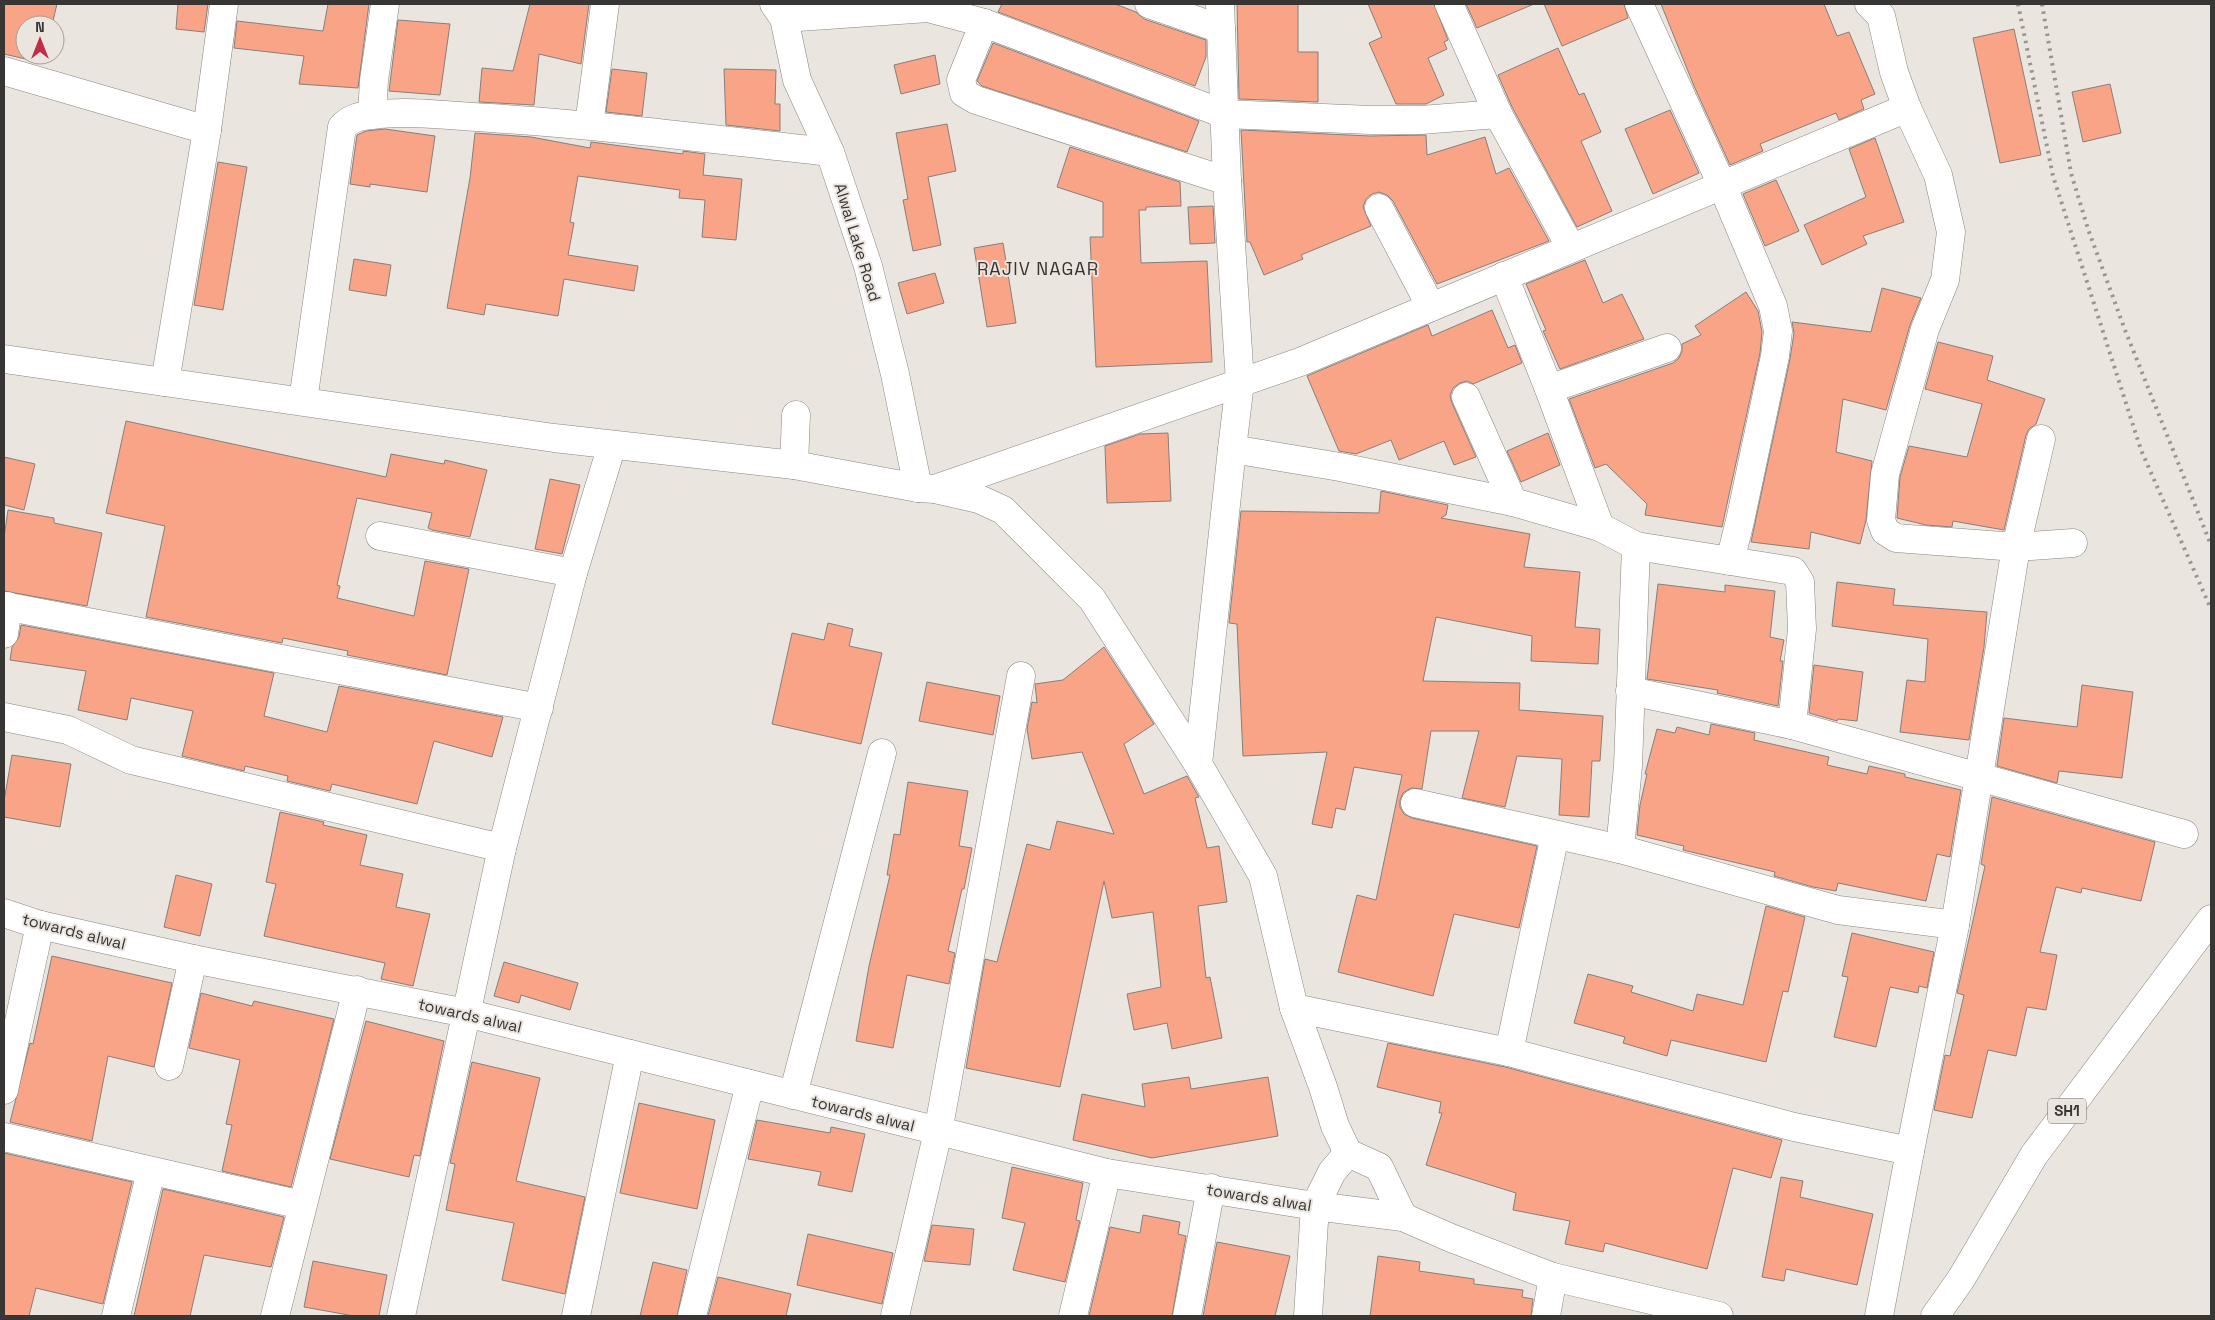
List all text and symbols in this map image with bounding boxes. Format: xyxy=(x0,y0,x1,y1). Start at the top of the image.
north arrow xyxy=(15,15,65,65)
text: N xyxy=(35,18,45,36)
street label: Alwal Lake Road xyxy=(830,180,886,304)
district label: RAJIV NAGAR xyxy=(977,257,1099,280)
street label: towards alwal xyxy=(20,908,128,955)
street label: towards alwal xyxy=(416,993,524,1038)
street label: towards alwal xyxy=(809,1090,917,1137)
road number: SH1 xyxy=(2048,1098,2086,1124)
street label: towards alwal xyxy=(1205,1179,1313,1216)

